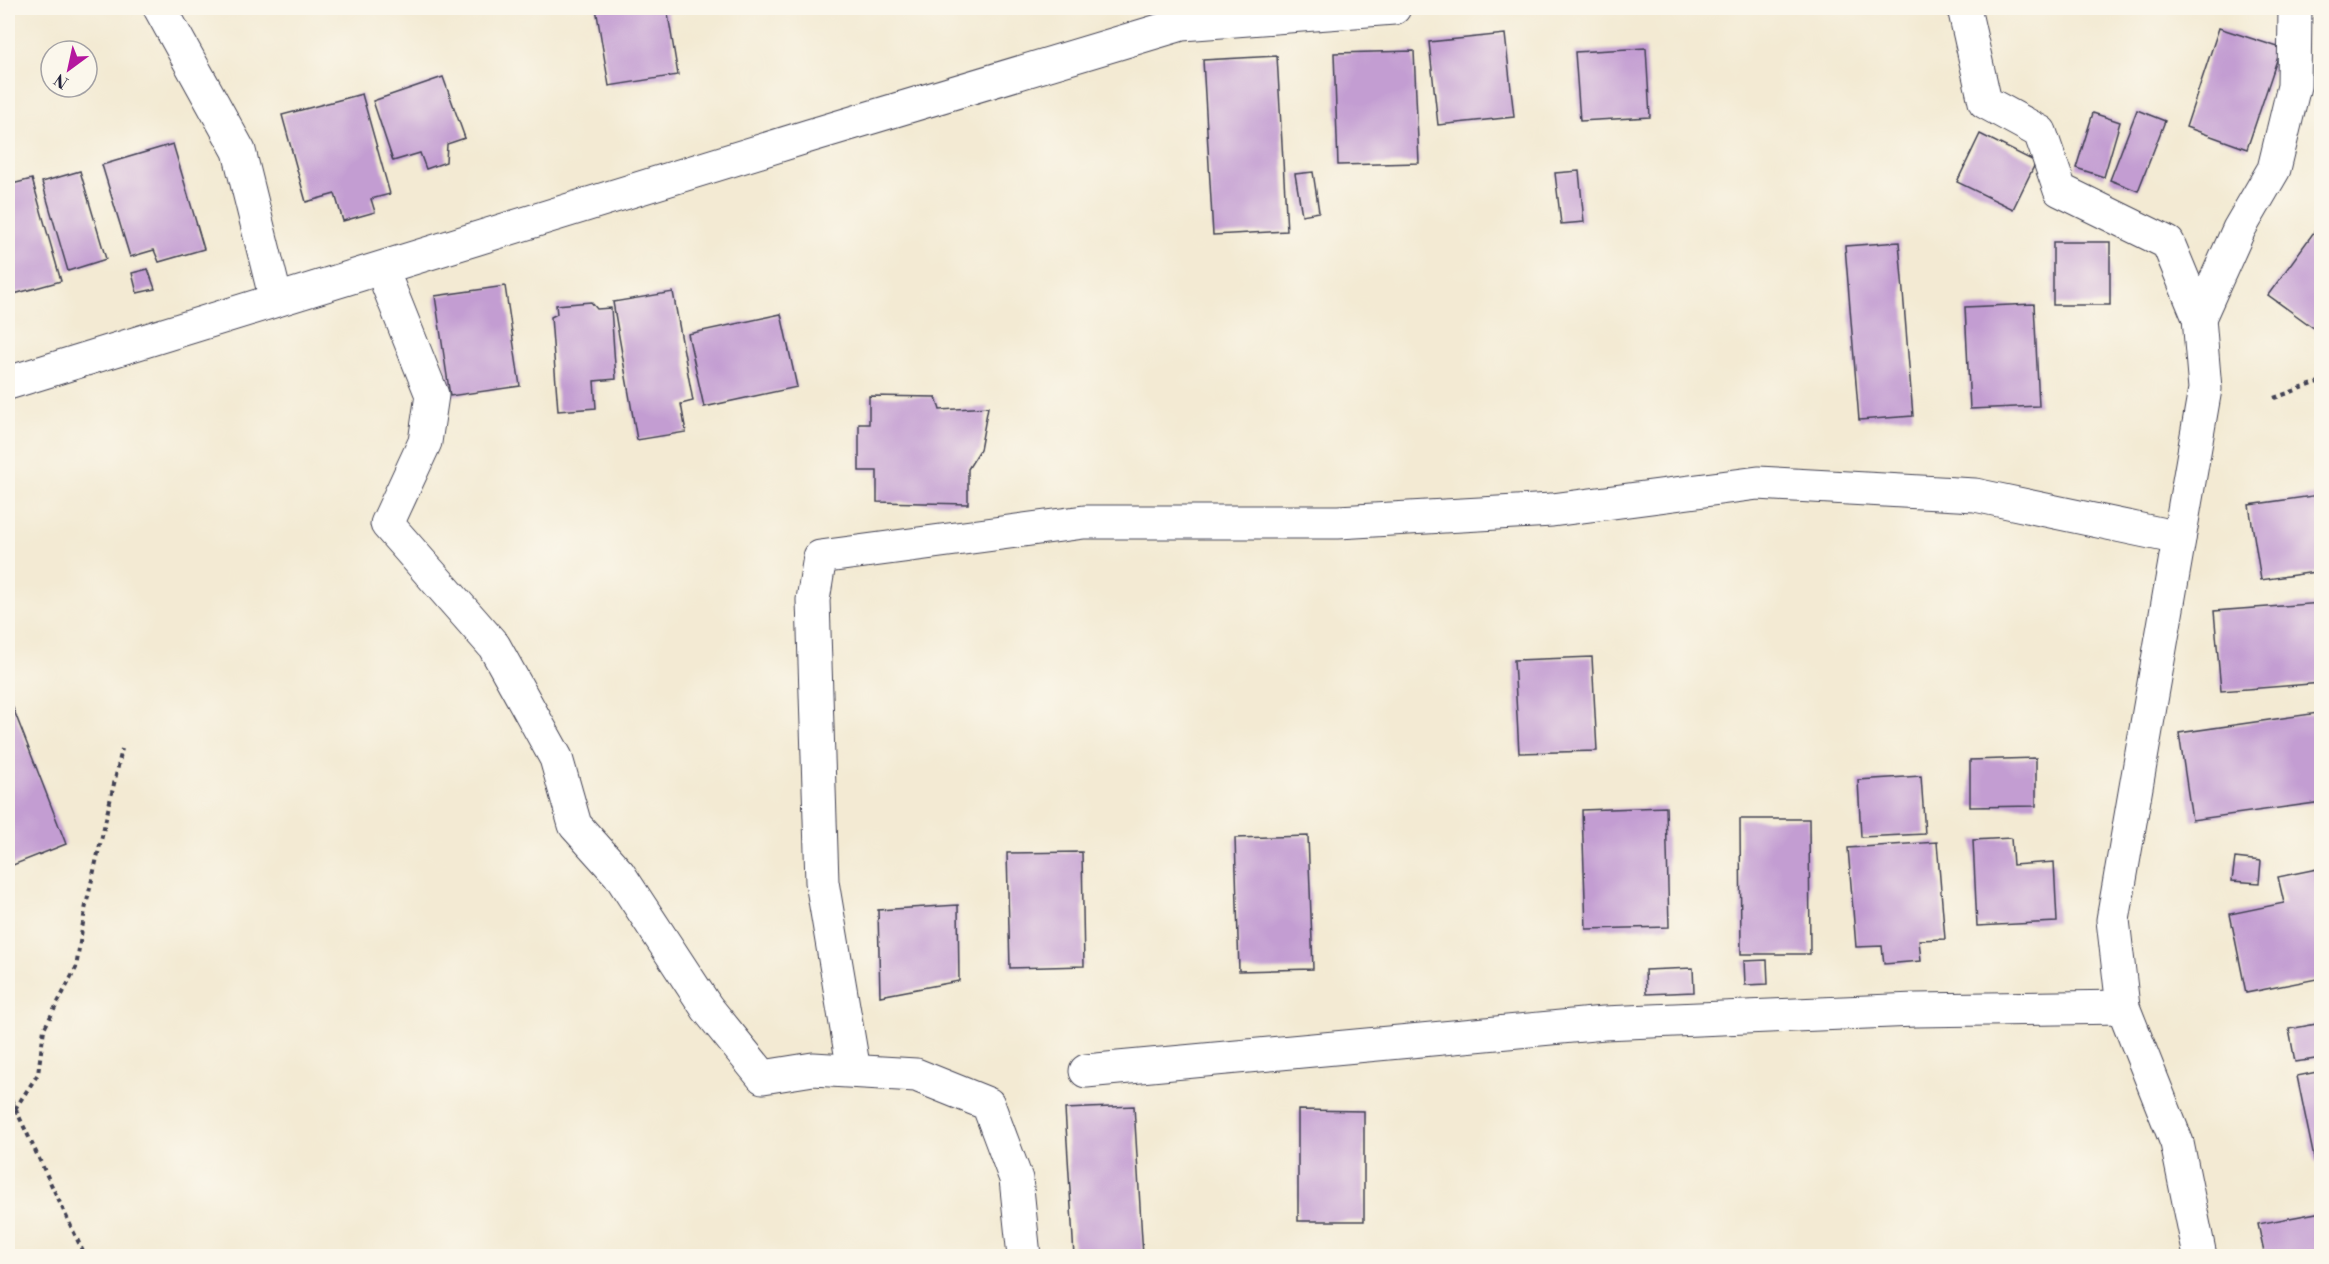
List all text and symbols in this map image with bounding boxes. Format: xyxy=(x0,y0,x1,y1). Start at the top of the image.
north arrow xyxy=(39,39,99,99)
text: N xyxy=(50,69,72,93)

